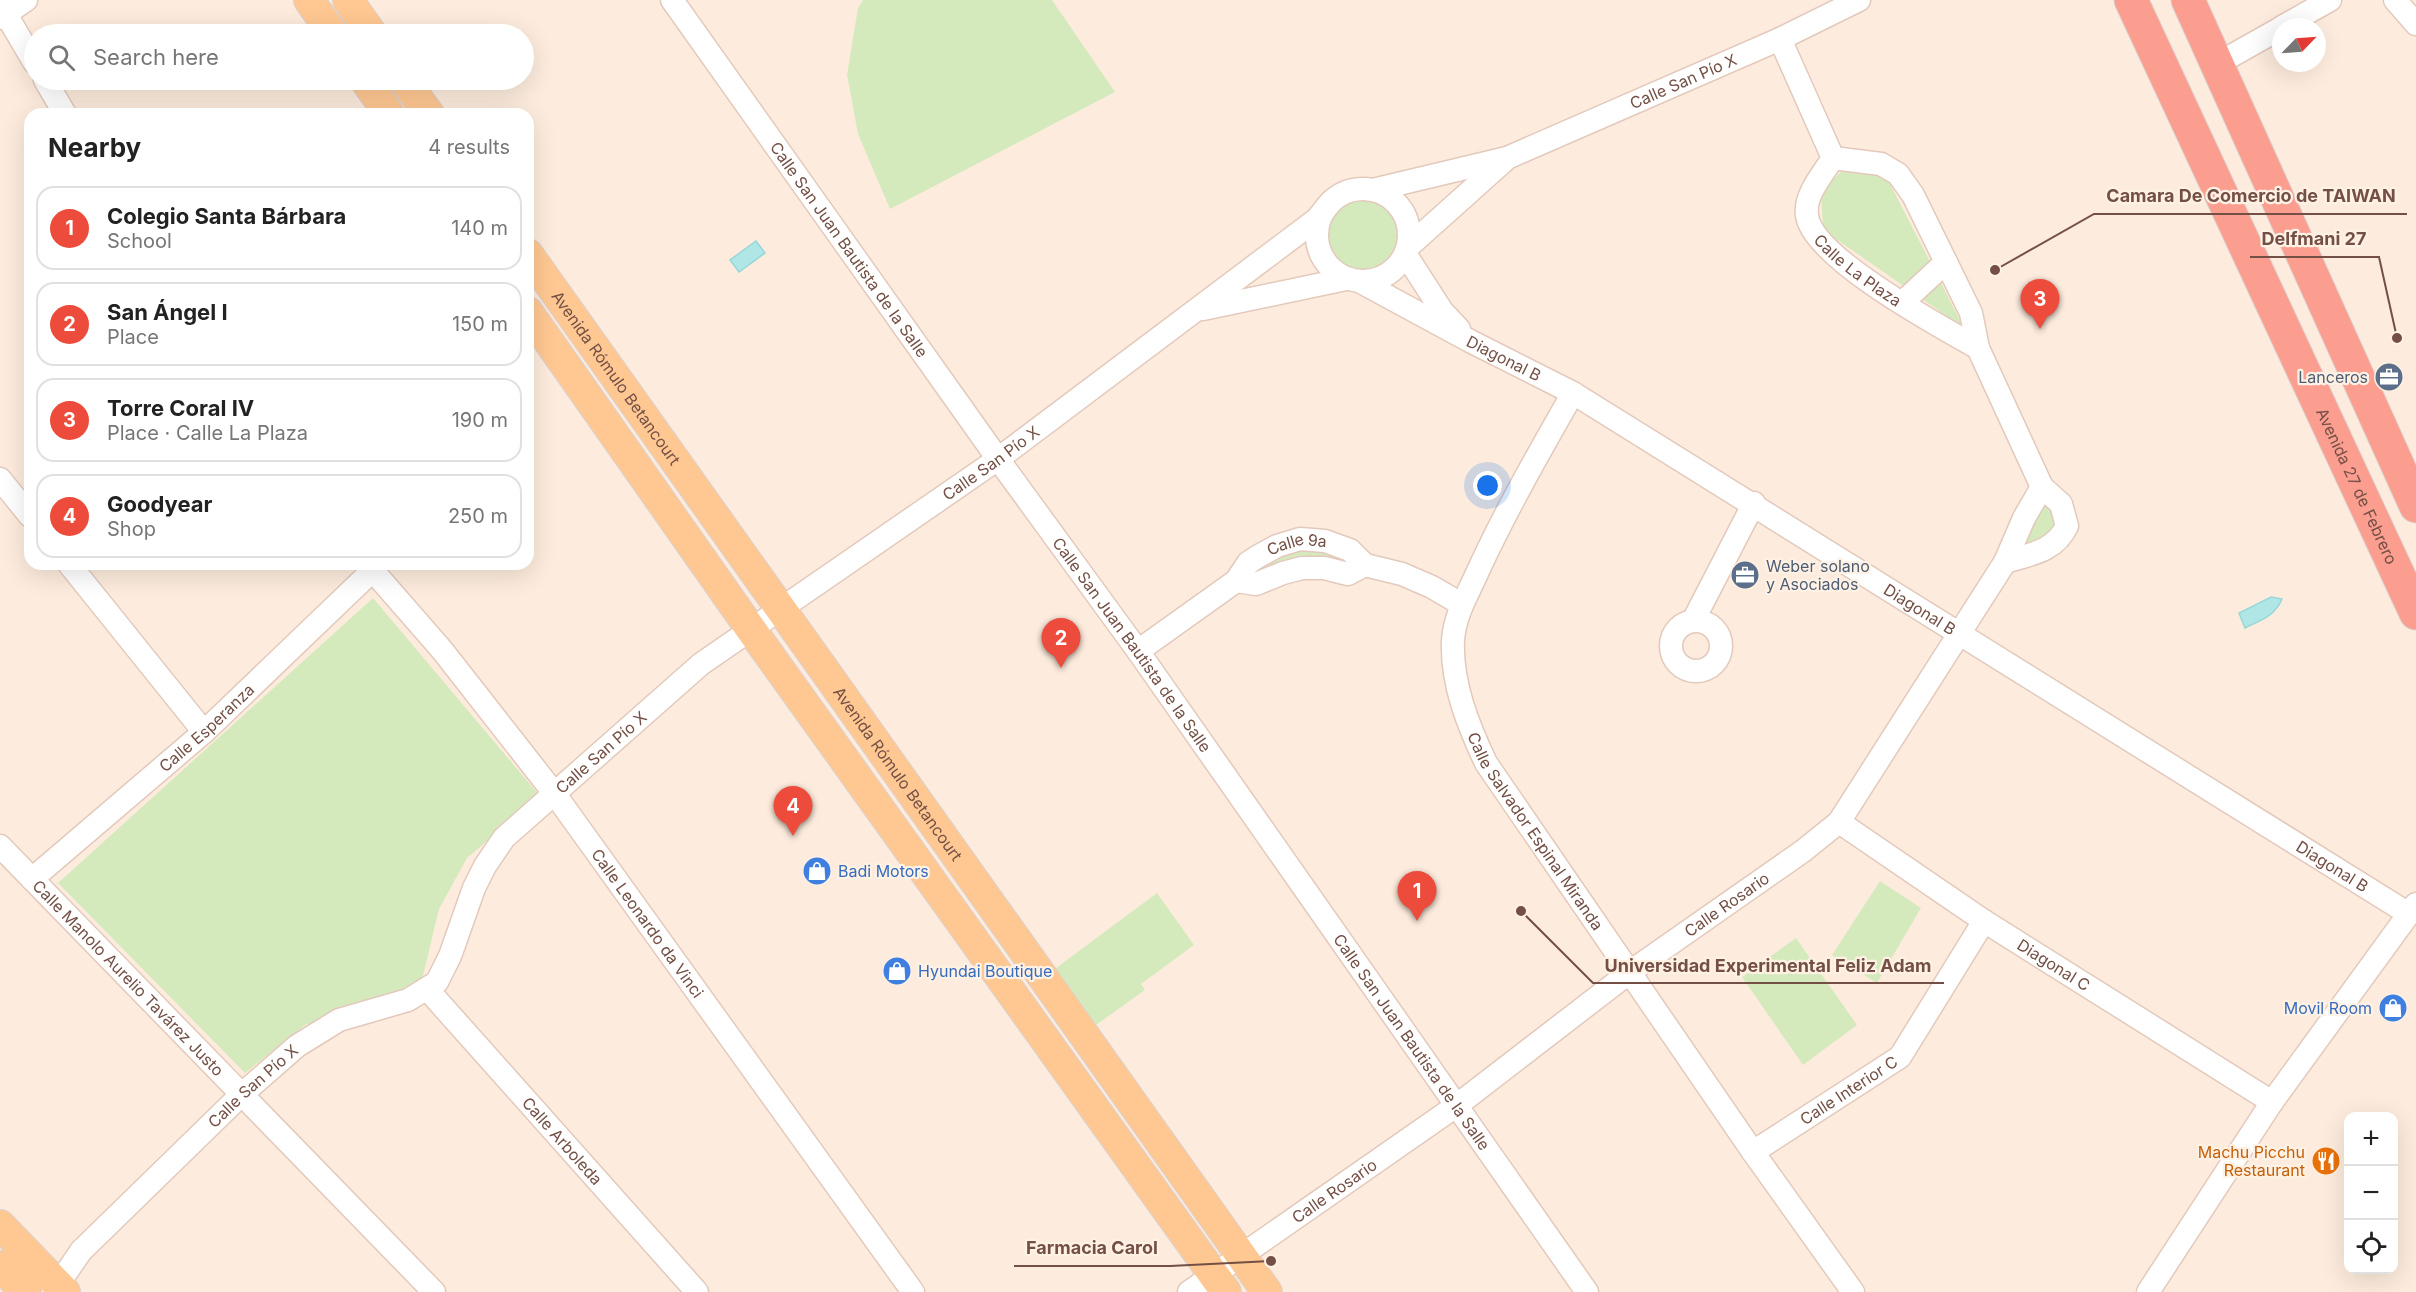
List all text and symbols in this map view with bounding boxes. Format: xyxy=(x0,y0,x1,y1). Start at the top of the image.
north arrow xyxy=(2272,18,2326,72)
search box xyxy=(24,24,534,90)
icon: search xyxy=(45,41,78,74)
text: Search here xyxy=(93,44,219,70)
street label: Calle San Pío X xyxy=(1627,49,1740,113)
text: Nearby xyxy=(48,132,141,163)
text: 4 results xyxy=(428,135,510,159)
street label: Calle San Juan Bautista de la Salle xyxy=(766,138,933,361)
callout: Camara De Comercio de TAIWAN xyxy=(2094,178,2407,214)
text: Camara De Comercio de TAIWAN xyxy=(2106,185,2396,206)
text: Colegio Santa Bárbara xyxy=(107,203,346,229)
text: 1 xyxy=(65,216,74,240)
text: 140 m xyxy=(451,216,508,240)
callout: Delfmani 27 xyxy=(2250,221,2379,257)
text: Delfmani 27 xyxy=(2262,228,2366,249)
text: School xyxy=(107,229,172,253)
street label: Calle La Plaza xyxy=(1810,230,1905,311)
pin: 3 xyxy=(2020,280,2060,329)
street label: Avenida Rómulo Betancourt xyxy=(547,287,685,469)
text: San Ángel I xyxy=(107,299,228,325)
text: 2 xyxy=(63,312,76,336)
text: 150 m xyxy=(452,312,508,336)
text: Place xyxy=(107,325,159,349)
street label: Diagonal B xyxy=(1463,331,1545,385)
office icon: Lanceros xyxy=(2373,361,2405,393)
place label: Lanceros xyxy=(2298,367,2368,387)
text: Torre Coral IV xyxy=(107,395,254,421)
street label: Avenida 27 de Febrero xyxy=(2312,405,2402,567)
text: 3 xyxy=(63,408,76,432)
text: 190 m xyxy=(452,408,508,432)
text: Place · Calle La Plaza xyxy=(107,421,308,445)
street label: Calle San Pío X xyxy=(938,421,1043,504)
your location xyxy=(1473,471,1502,500)
text: Goodyear xyxy=(107,491,213,517)
text: 4 xyxy=(63,504,76,528)
text: 250 m xyxy=(448,504,508,528)
text: Shop xyxy=(107,517,156,541)
street label: Calle 9a xyxy=(1263,528,1328,560)
street label: Calle San Juan Bautista de la Salle xyxy=(1048,533,1216,756)
place label: Weber solano y Asociados xyxy=(1766,556,1870,594)
office icon: Weber solano y Asociados xyxy=(1729,559,1761,591)
street label: Diagonal B xyxy=(1880,579,1960,639)
pin: 2 xyxy=(1042,618,1080,668)
street label: Calle Esperanza xyxy=(155,679,258,776)
street label: Avenida Rómulo Betancourt xyxy=(829,683,967,865)
street label: Calle San Pío X xyxy=(552,707,651,798)
street label: Calle Salvador Espinal Miranda xyxy=(1463,729,1608,934)
pin: 4 xyxy=(774,786,812,836)
street label: Diagonal B xyxy=(2293,836,2372,896)
street label: Calle Leonardo da Vinci xyxy=(587,845,708,1002)
shop icon: Badi Motors xyxy=(801,855,833,887)
place label: Badi Motors xyxy=(838,861,929,881)
street label: Calle Rosario xyxy=(1680,868,1773,941)
pin: 1 xyxy=(1398,872,1436,921)
street label: Calle Manolo Aurelio Tavárez Justo xyxy=(28,876,228,1080)
street label: Calle San Juan Bautista de la Salle xyxy=(1329,930,1495,1154)
street label: Diagonal C xyxy=(2014,934,2094,995)
callout: Universidad Experimental Feliz Adam xyxy=(1593,947,1944,983)
shop icon: Hyundai Boutique xyxy=(881,955,913,987)
text: Universidad Experimental Feliz Adam xyxy=(1605,955,1931,976)
place label: Hyundai Boutique xyxy=(918,961,1052,981)
shop icon: Movil Room xyxy=(2377,992,2409,1024)
place label: Movil Room xyxy=(2284,998,2372,1018)
street label: Calle San Pío X xyxy=(204,1040,302,1132)
street label: Calle Interior C xyxy=(1796,1051,1901,1129)
street label: Calle Arboleda xyxy=(518,1093,607,1189)
map controls xyxy=(2344,1112,2398,1274)
button: + xyxy=(2344,1112,2398,1166)
place label: Machu Picchu Restaurant xyxy=(2198,1142,2305,1180)
restaurant icon: Machu Picchu Restaurant xyxy=(2310,1145,2342,1177)
street label: Calle Rosario xyxy=(1288,1154,1381,1227)
button: − xyxy=(2344,1166,2398,1220)
button: locate xyxy=(2344,1220,2398,1274)
callout: Farmacia Carol xyxy=(1014,1230,1170,1266)
text: Farmacia Carol xyxy=(1026,1237,1158,1258)

